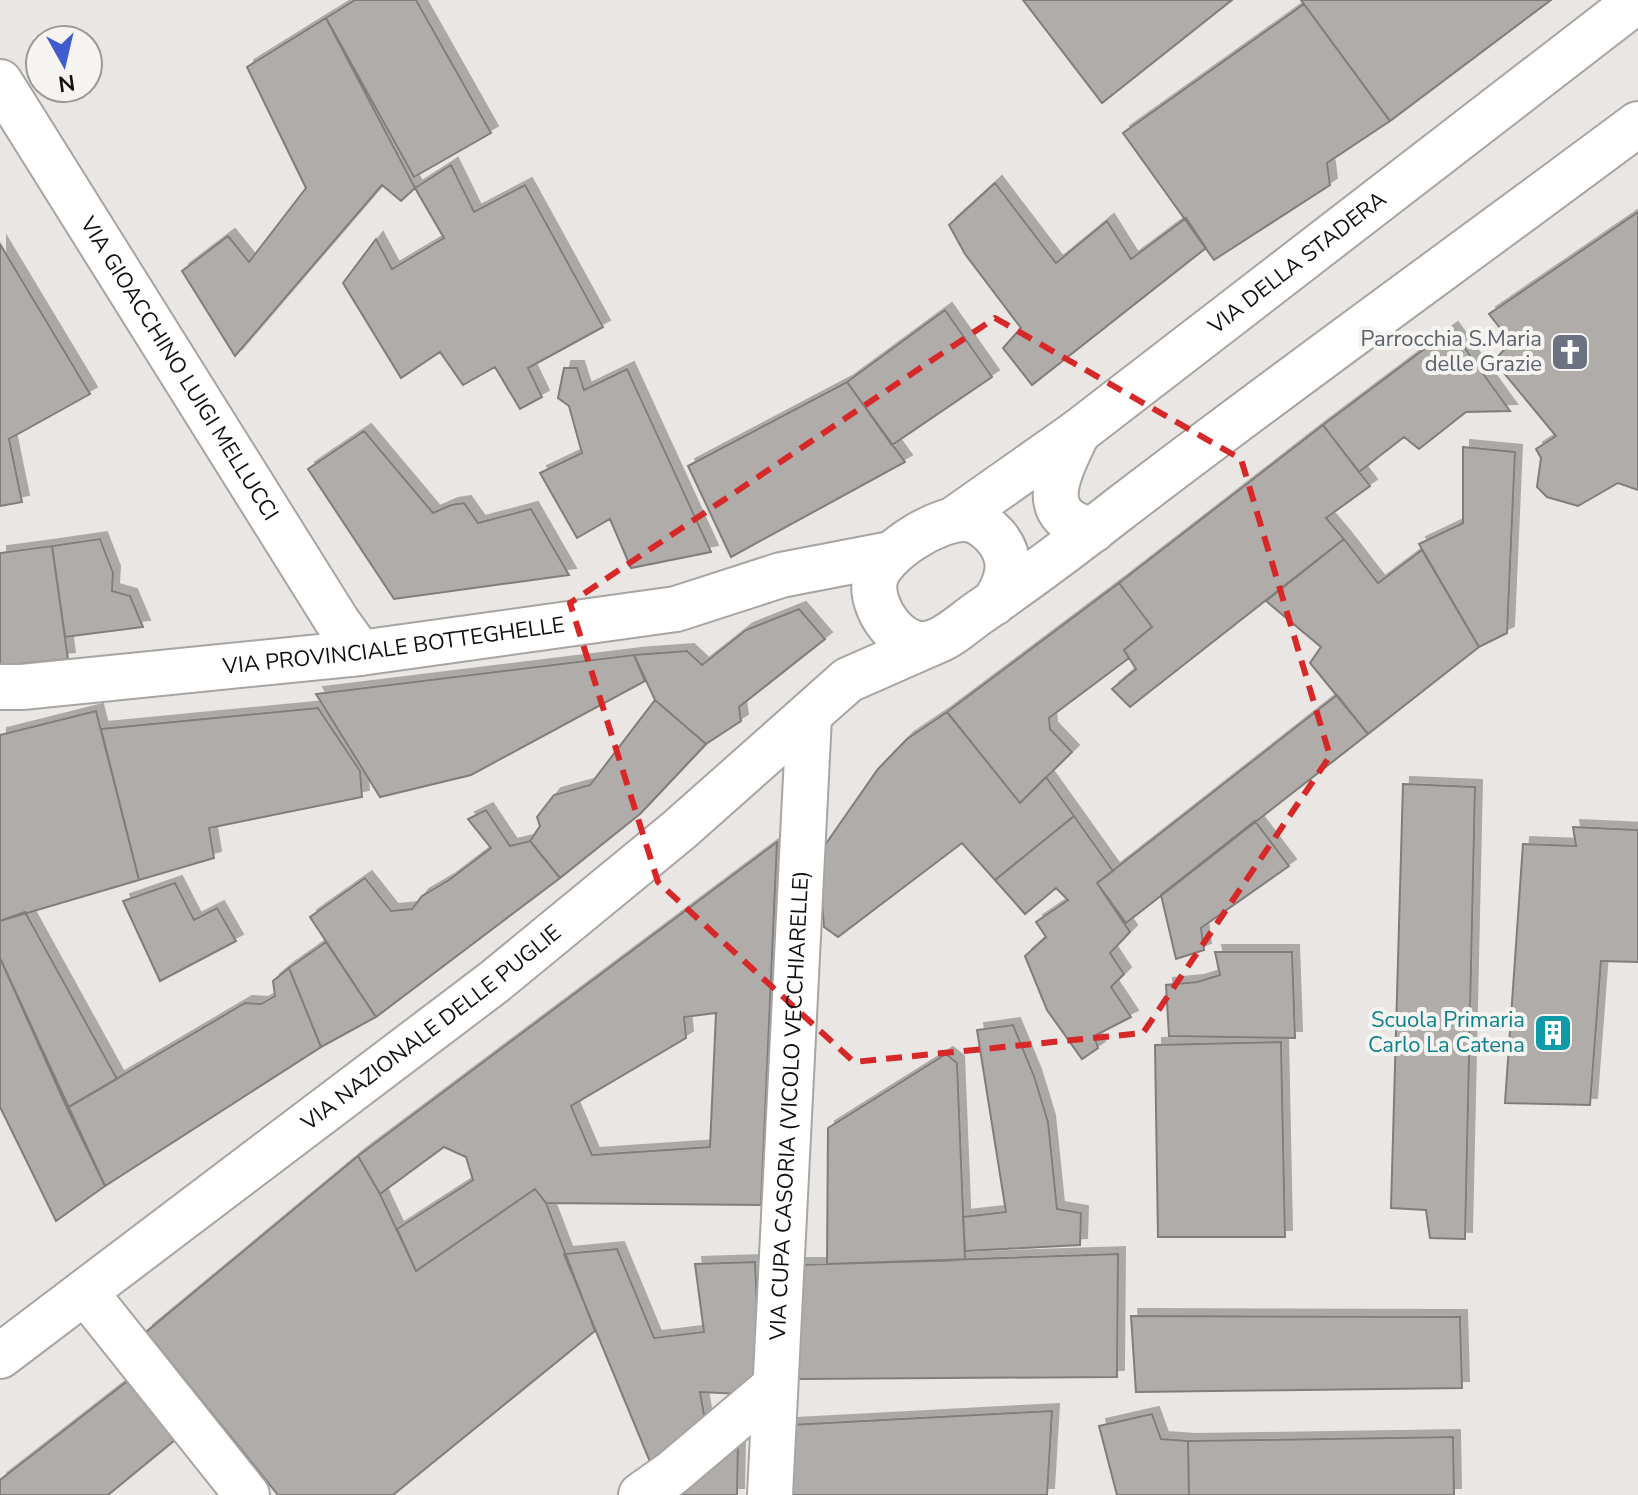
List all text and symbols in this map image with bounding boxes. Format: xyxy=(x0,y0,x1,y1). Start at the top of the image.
north arrow xyxy=(24,24,104,104)
text: N xyxy=(56,67,77,99)
street label: VIA DELLA STADERA xyxy=(1201,184,1393,342)
street label: VIA GIOACCHINO LUIGI MELLUCCI xyxy=(72,210,285,526)
place label: Parrocchia S.Maria delle Grazie xyxy=(1361,324,1542,379)
church icon: Parrocchia S.Maria delle Grazie xyxy=(1549,331,1591,373)
street label: VIA PROVINCIALE BOTTEGHELLE xyxy=(220,610,566,682)
street label: VIA CUPA CASORIA (VICOLO VECCHIARELLE) xyxy=(763,870,816,1342)
street label: VIA NAZIONALE DELLE PUGLIE xyxy=(294,918,567,1138)
place label: Scuola Primaria Carlo La Catena xyxy=(1368,1005,1525,1060)
building icon: Scuola Primaria Carlo La Catena xyxy=(1532,1012,1574,1054)

